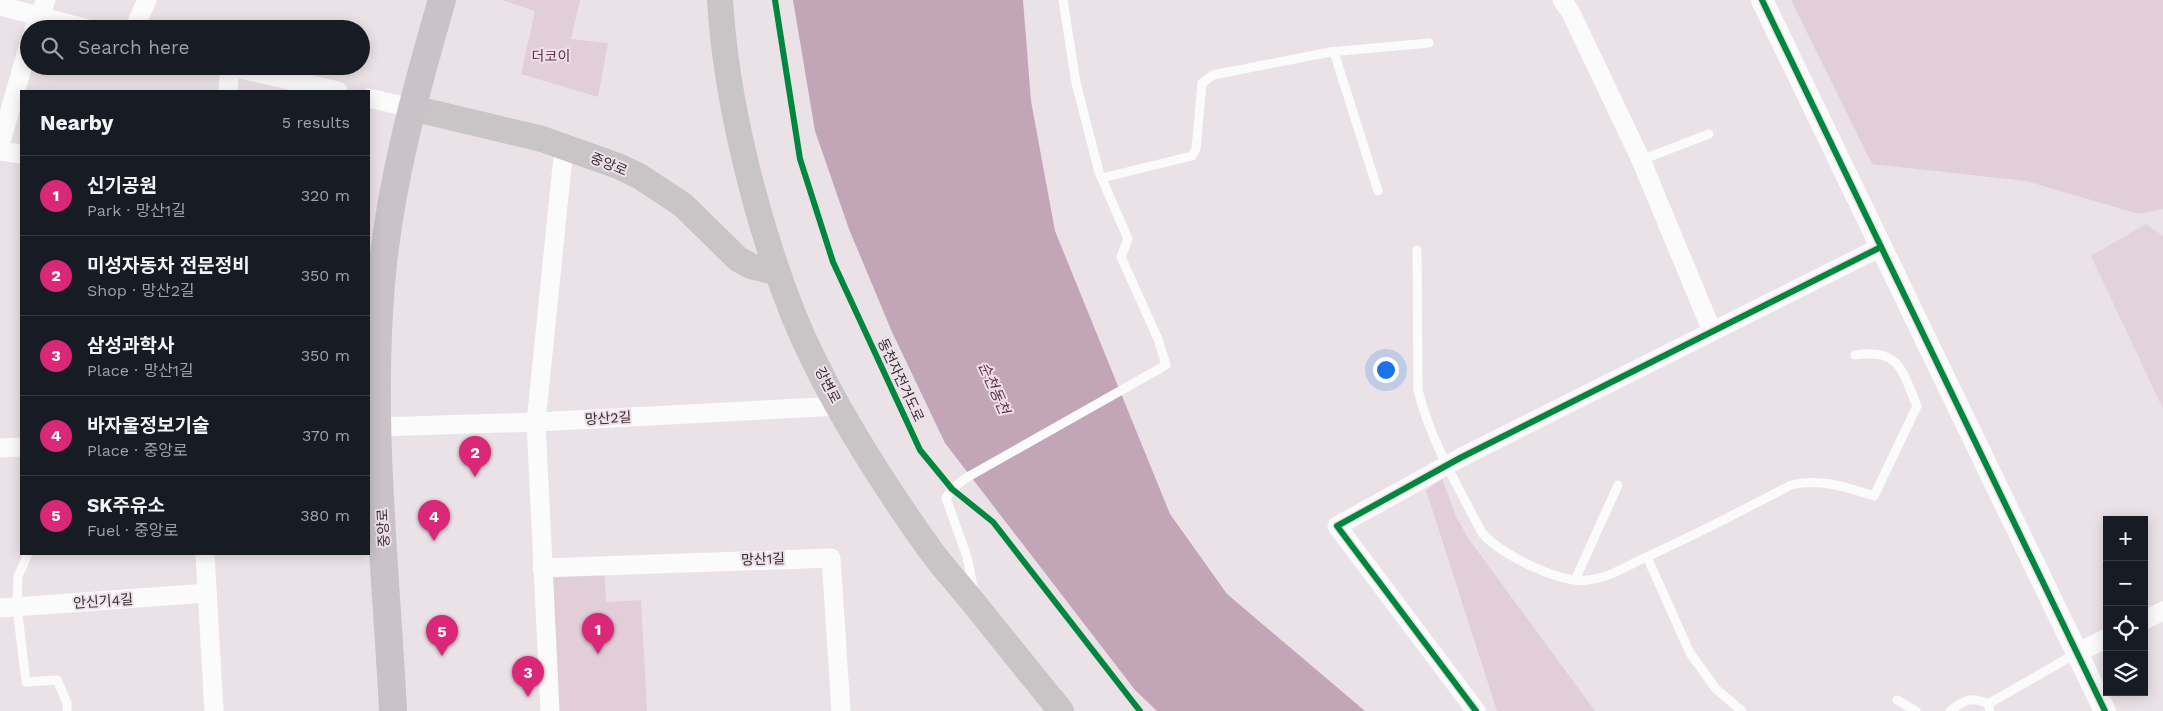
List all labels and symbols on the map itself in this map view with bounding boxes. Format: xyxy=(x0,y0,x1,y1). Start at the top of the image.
park label: 더코이 xyxy=(532,48,570,64)
street label: 중앙로 xyxy=(588,149,630,179)
street label: 동천자전거도로 xyxy=(875,336,927,424)
your location xyxy=(1373,357,1399,383)
water label: 순천동천 xyxy=(975,359,1014,419)
street label: 강변로 xyxy=(812,364,844,406)
street label: 망산2길 xyxy=(584,409,632,427)
pin: 2 xyxy=(459,436,491,477)
pin: 4 xyxy=(418,500,450,541)
street label: 중앙로 xyxy=(374,508,392,548)
street label: 망산1길 xyxy=(741,550,785,568)
street label: 안신기4길 xyxy=(72,591,134,611)
pin: 1 xyxy=(582,613,614,654)
pin: 5 xyxy=(426,615,458,656)
pin: 3 xyxy=(512,656,544,697)

